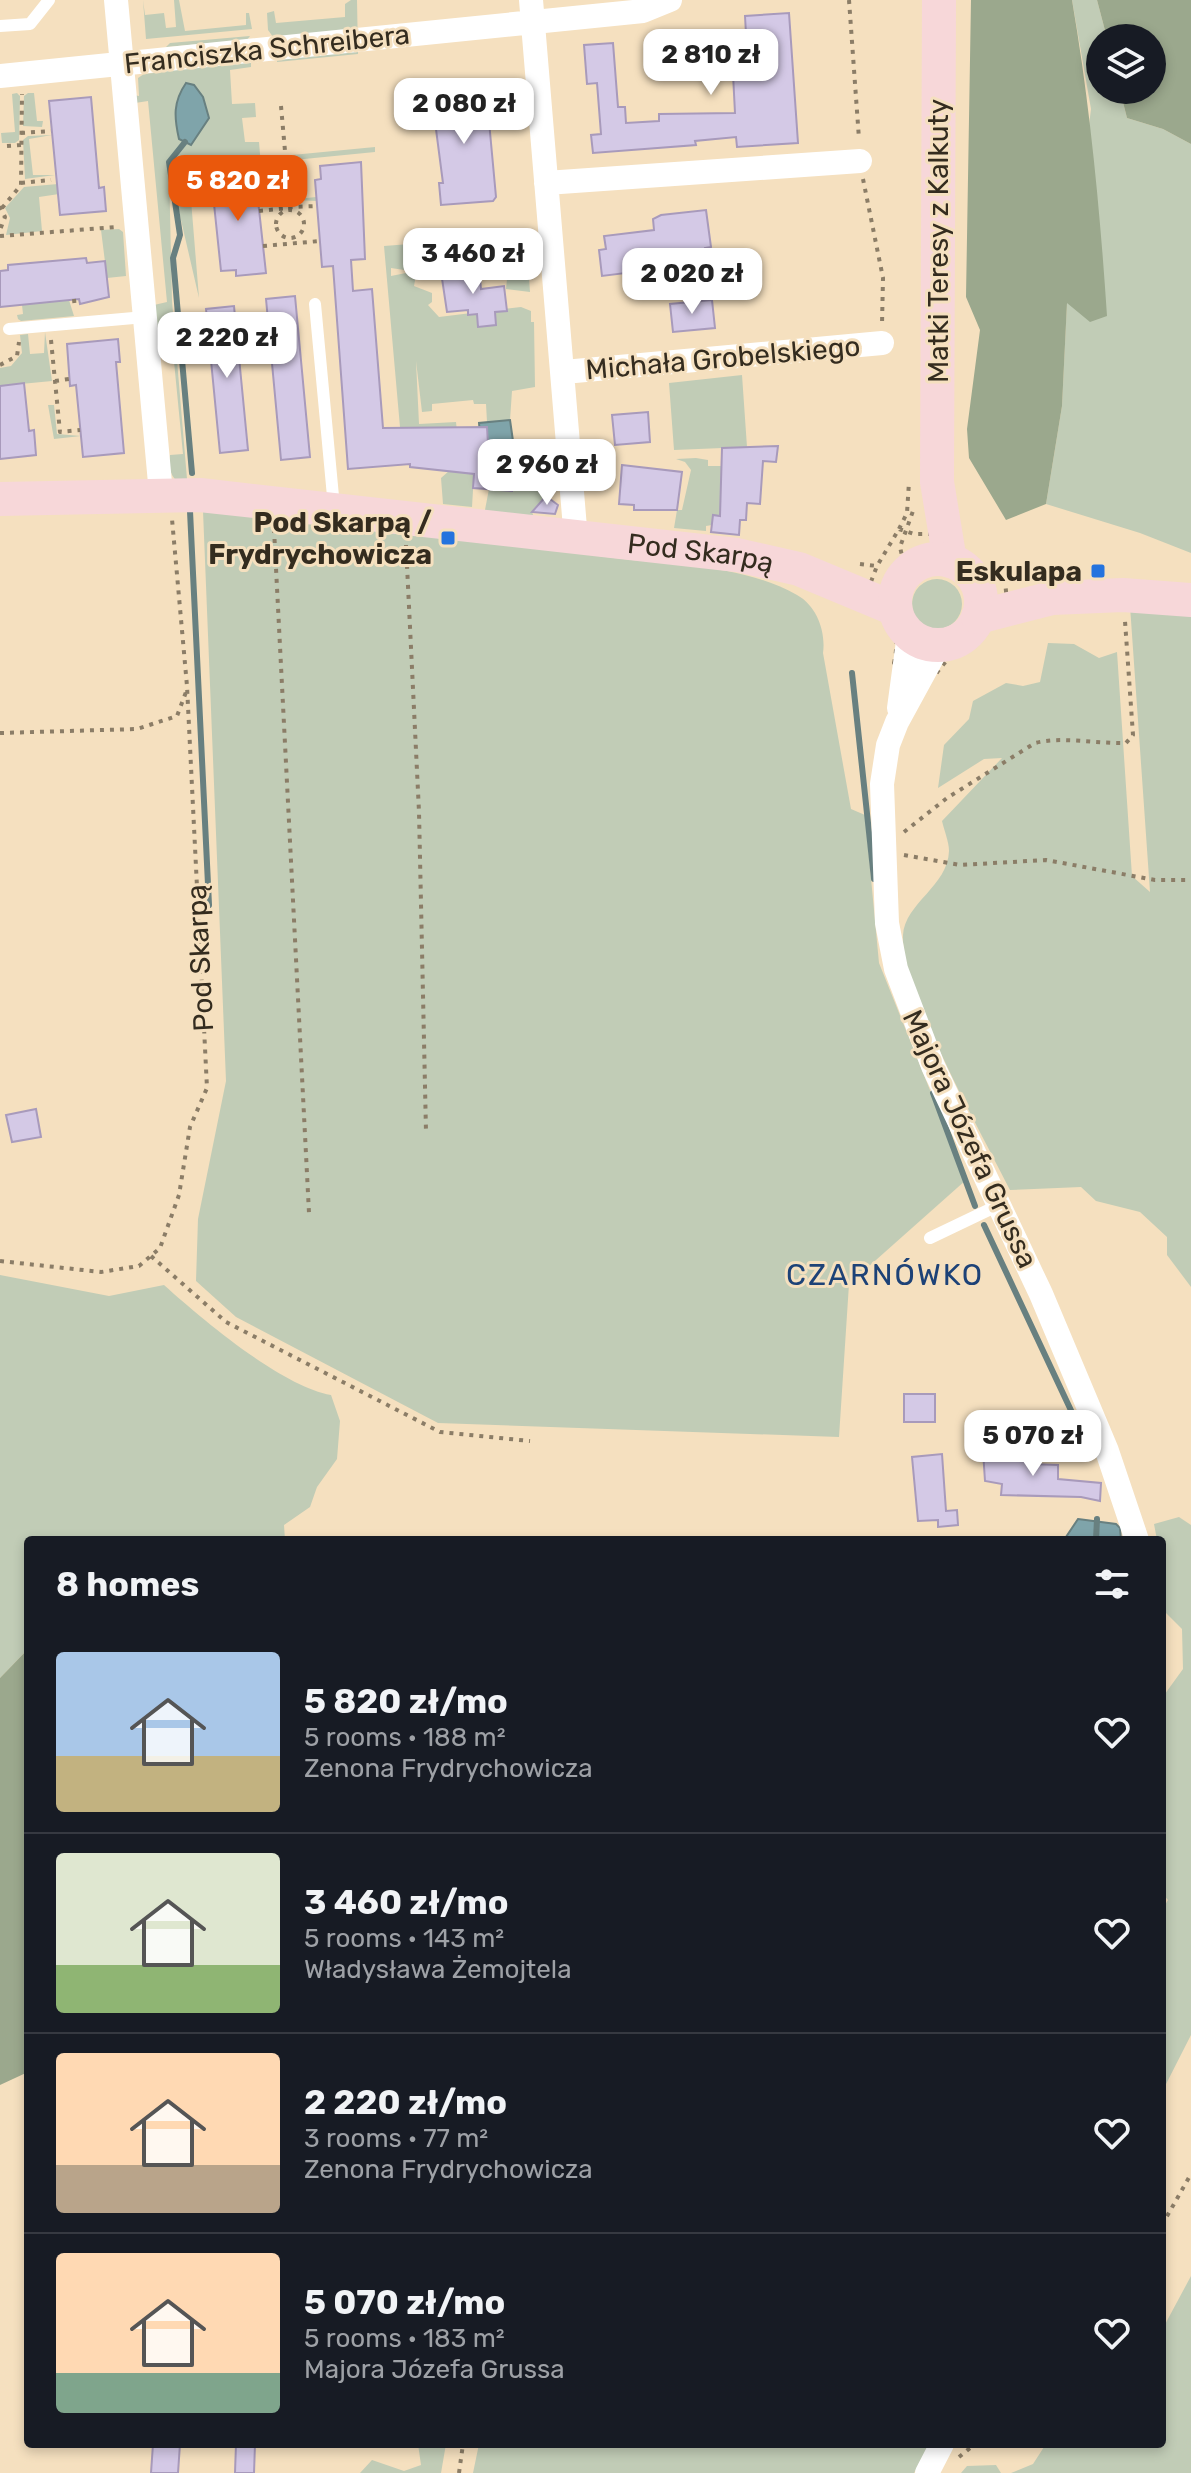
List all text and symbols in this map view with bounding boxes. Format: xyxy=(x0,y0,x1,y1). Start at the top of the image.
street label: Franciszka Schreibera xyxy=(123,18,411,80)
map controls xyxy=(1086,24,1166,104)
button: layers xyxy=(1086,24,1166,104)
pin: 2 810 zł xyxy=(628,29,794,97)
text: 2 810 zł xyxy=(661,39,761,70)
pin: 2 080 zł xyxy=(381,78,547,146)
text: 2 080 zł xyxy=(412,88,516,119)
street label: Matki Teresy z Kalkuty xyxy=(922,99,955,383)
pin: 5 820 zł xyxy=(155,155,321,223)
text: 5 820 zł xyxy=(186,165,290,196)
pin: 3 460 zł xyxy=(390,228,556,296)
text: 3 460 zł xyxy=(421,238,525,269)
pin: 2 020 zł xyxy=(609,248,775,316)
text: 2 020 zł xyxy=(640,258,744,289)
pin: 2 220 zł xyxy=(144,312,310,380)
text: 2 220 zł xyxy=(176,322,278,353)
street label: Michała Grobelskiego xyxy=(584,330,862,386)
pin: 2 960 zł xyxy=(464,439,630,507)
text: 2 960 zł xyxy=(496,449,598,480)
place label: Pod Skarpą / Frydrychowicza xyxy=(208,506,432,571)
street label: Pod Skarpą xyxy=(626,526,777,579)
marker: Pod Skarpą / Frydrychowicza xyxy=(439,529,457,547)
place label: Eskulapa xyxy=(956,555,1082,588)
marker: Eskulapa xyxy=(1089,562,1107,580)
street label: Pod Skarpą xyxy=(180,884,220,1032)
street label: Majora Józefa Grussa xyxy=(896,1005,1044,1273)
district label: CZARNÓWKO xyxy=(786,1257,984,1293)
pin: 5 070 zł xyxy=(950,1410,1116,1478)
text: 5 070 zł xyxy=(982,1420,1084,1451)
icon: filters xyxy=(1090,1562,1134,1606)
text: 8 homes xyxy=(56,1564,199,1605)
text: 5 820 zł/mo xyxy=(304,1681,508,1722)
icon: home xyxy=(120,1684,216,1780)
icon: heart xyxy=(1090,1710,1134,1754)
text: 5 rooms · 188 m² xyxy=(304,1722,506,1753)
text: Zenona Frydrychowicza xyxy=(304,1753,593,1784)
text: 3 460 zł/mo xyxy=(304,1882,508,1923)
icon: home xyxy=(120,1885,216,1981)
icon: heart xyxy=(1090,1911,1134,1955)
text: 5 rooms · 143 m² xyxy=(304,1923,504,1954)
text: Władysława Żemojtela xyxy=(304,1954,571,1985)
text: 2 220 zł/mo xyxy=(304,2082,507,2123)
icon: home xyxy=(120,2085,216,2181)
icon: heart xyxy=(1090,2111,1134,2155)
text: 3 rooms · 77 m² xyxy=(304,2123,488,2154)
text: Zenona Frydrychowicza xyxy=(304,2154,593,2185)
text: 5 070 zł/mo xyxy=(304,2282,505,2323)
icon: home xyxy=(120,2285,216,2381)
icon: heart xyxy=(1090,2311,1134,2355)
text: 5 rooms · 183 m² xyxy=(304,2323,505,2354)
text: Majora Józefa Grussa xyxy=(304,2354,565,2385)

